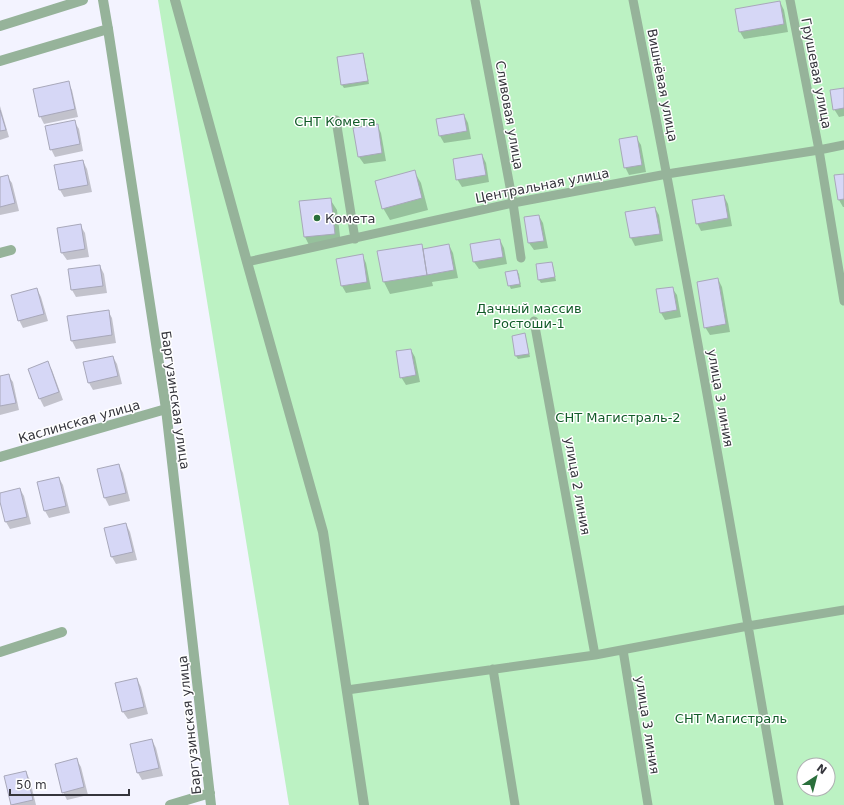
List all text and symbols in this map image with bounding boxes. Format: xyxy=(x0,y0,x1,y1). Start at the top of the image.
street label: Грушевая улица xyxy=(798,16,835,130)
street label: Вишнёвая улица xyxy=(644,27,681,143)
street label: Сливовая улица xyxy=(493,59,526,171)
park label: СНТ Комета xyxy=(294,114,376,129)
street label: Центральная улица xyxy=(474,165,610,206)
place label: Комета xyxy=(325,211,376,226)
marker: Комета xyxy=(312,213,322,223)
park label: Дачный массив Ростоши-1 xyxy=(476,301,582,331)
street label: Баргузинская улица xyxy=(158,330,193,470)
street label: улица 3 линия xyxy=(704,348,737,448)
street label: Каслинская улица xyxy=(17,397,142,446)
park label: СНТ Магистраль-2 xyxy=(555,410,681,425)
street label: улица 2 линия xyxy=(561,436,594,536)
street label: Баргузинская улица xyxy=(175,655,204,795)
street label: улица 3 линия xyxy=(632,675,663,775)
park label: СНТ Магистраль xyxy=(675,711,787,726)
north arrow xyxy=(796,757,836,797)
text: N xyxy=(814,761,829,777)
scale bar xyxy=(10,771,129,797)
text: 50 m xyxy=(16,778,47,792)

